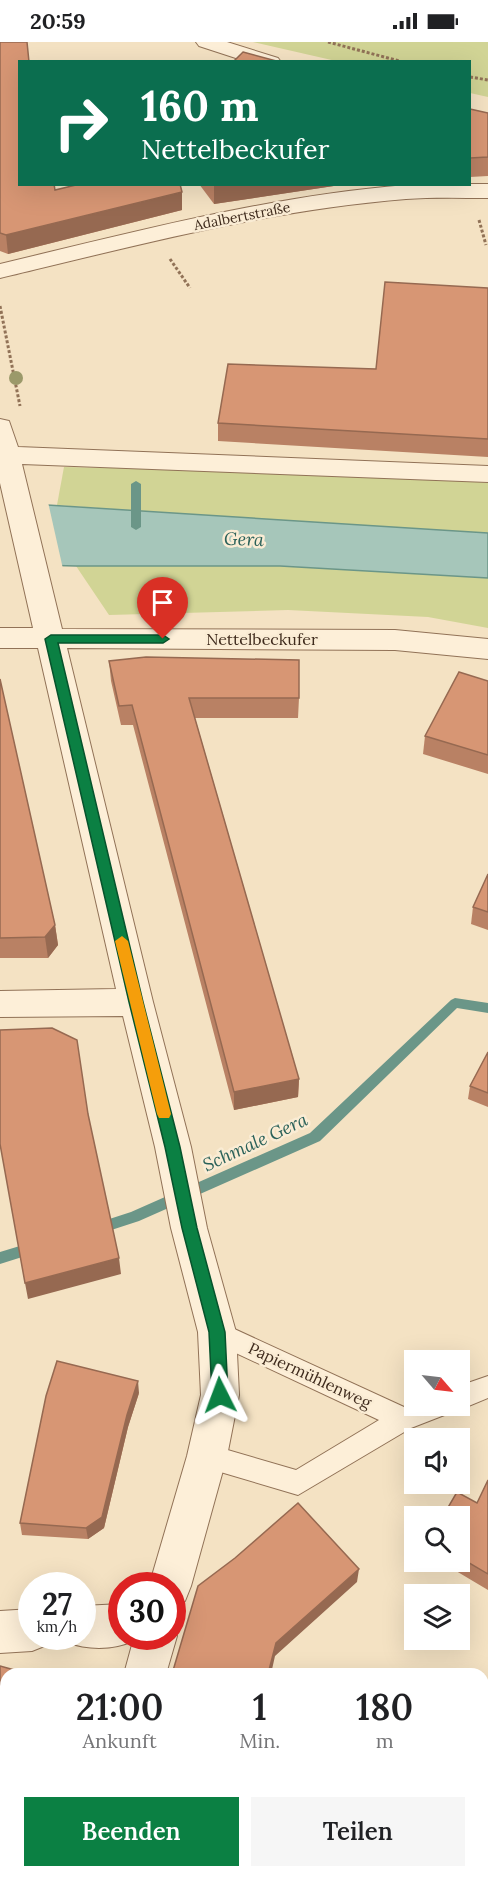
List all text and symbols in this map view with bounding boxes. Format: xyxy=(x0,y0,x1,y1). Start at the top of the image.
text: 20:59 xyxy=(30,7,86,35)
text: 160 m xyxy=(141,79,259,133)
icon: right xyxy=(42,84,120,162)
text: Nettelbeckufer xyxy=(141,132,329,166)
street label: Adalbertstraße xyxy=(191,198,292,234)
water label: Gera xyxy=(224,527,264,551)
pin xyxy=(137,577,188,639)
icon: arrive xyxy=(146,586,179,619)
street label: Nettelbeckufer xyxy=(206,629,318,649)
water label: Schmale Gera xyxy=(199,1108,311,1176)
street label: Papiermühlenweg xyxy=(245,1338,376,1413)
north arrow xyxy=(404,1350,470,1416)
map controls xyxy=(404,1350,470,1650)
position arrow xyxy=(188,1363,252,1427)
button: sound xyxy=(404,1428,470,1494)
button: search xyxy=(404,1506,470,1572)
speed limit sign: 30 xyxy=(108,1572,186,1650)
button: layers xyxy=(404,1584,470,1650)
text: 27 xyxy=(42,1585,72,1623)
text: km/h xyxy=(37,1617,77,1636)
text: 21:00 xyxy=(76,1684,163,1730)
text: 1 xyxy=(253,1684,267,1730)
text: 180 xyxy=(356,1684,413,1730)
text: Ankunft xyxy=(82,1728,157,1753)
text: Min. xyxy=(239,1728,280,1753)
text: m xyxy=(376,1728,394,1753)
button: Beenden xyxy=(24,1797,239,1866)
button: Teilen xyxy=(251,1797,465,1866)

